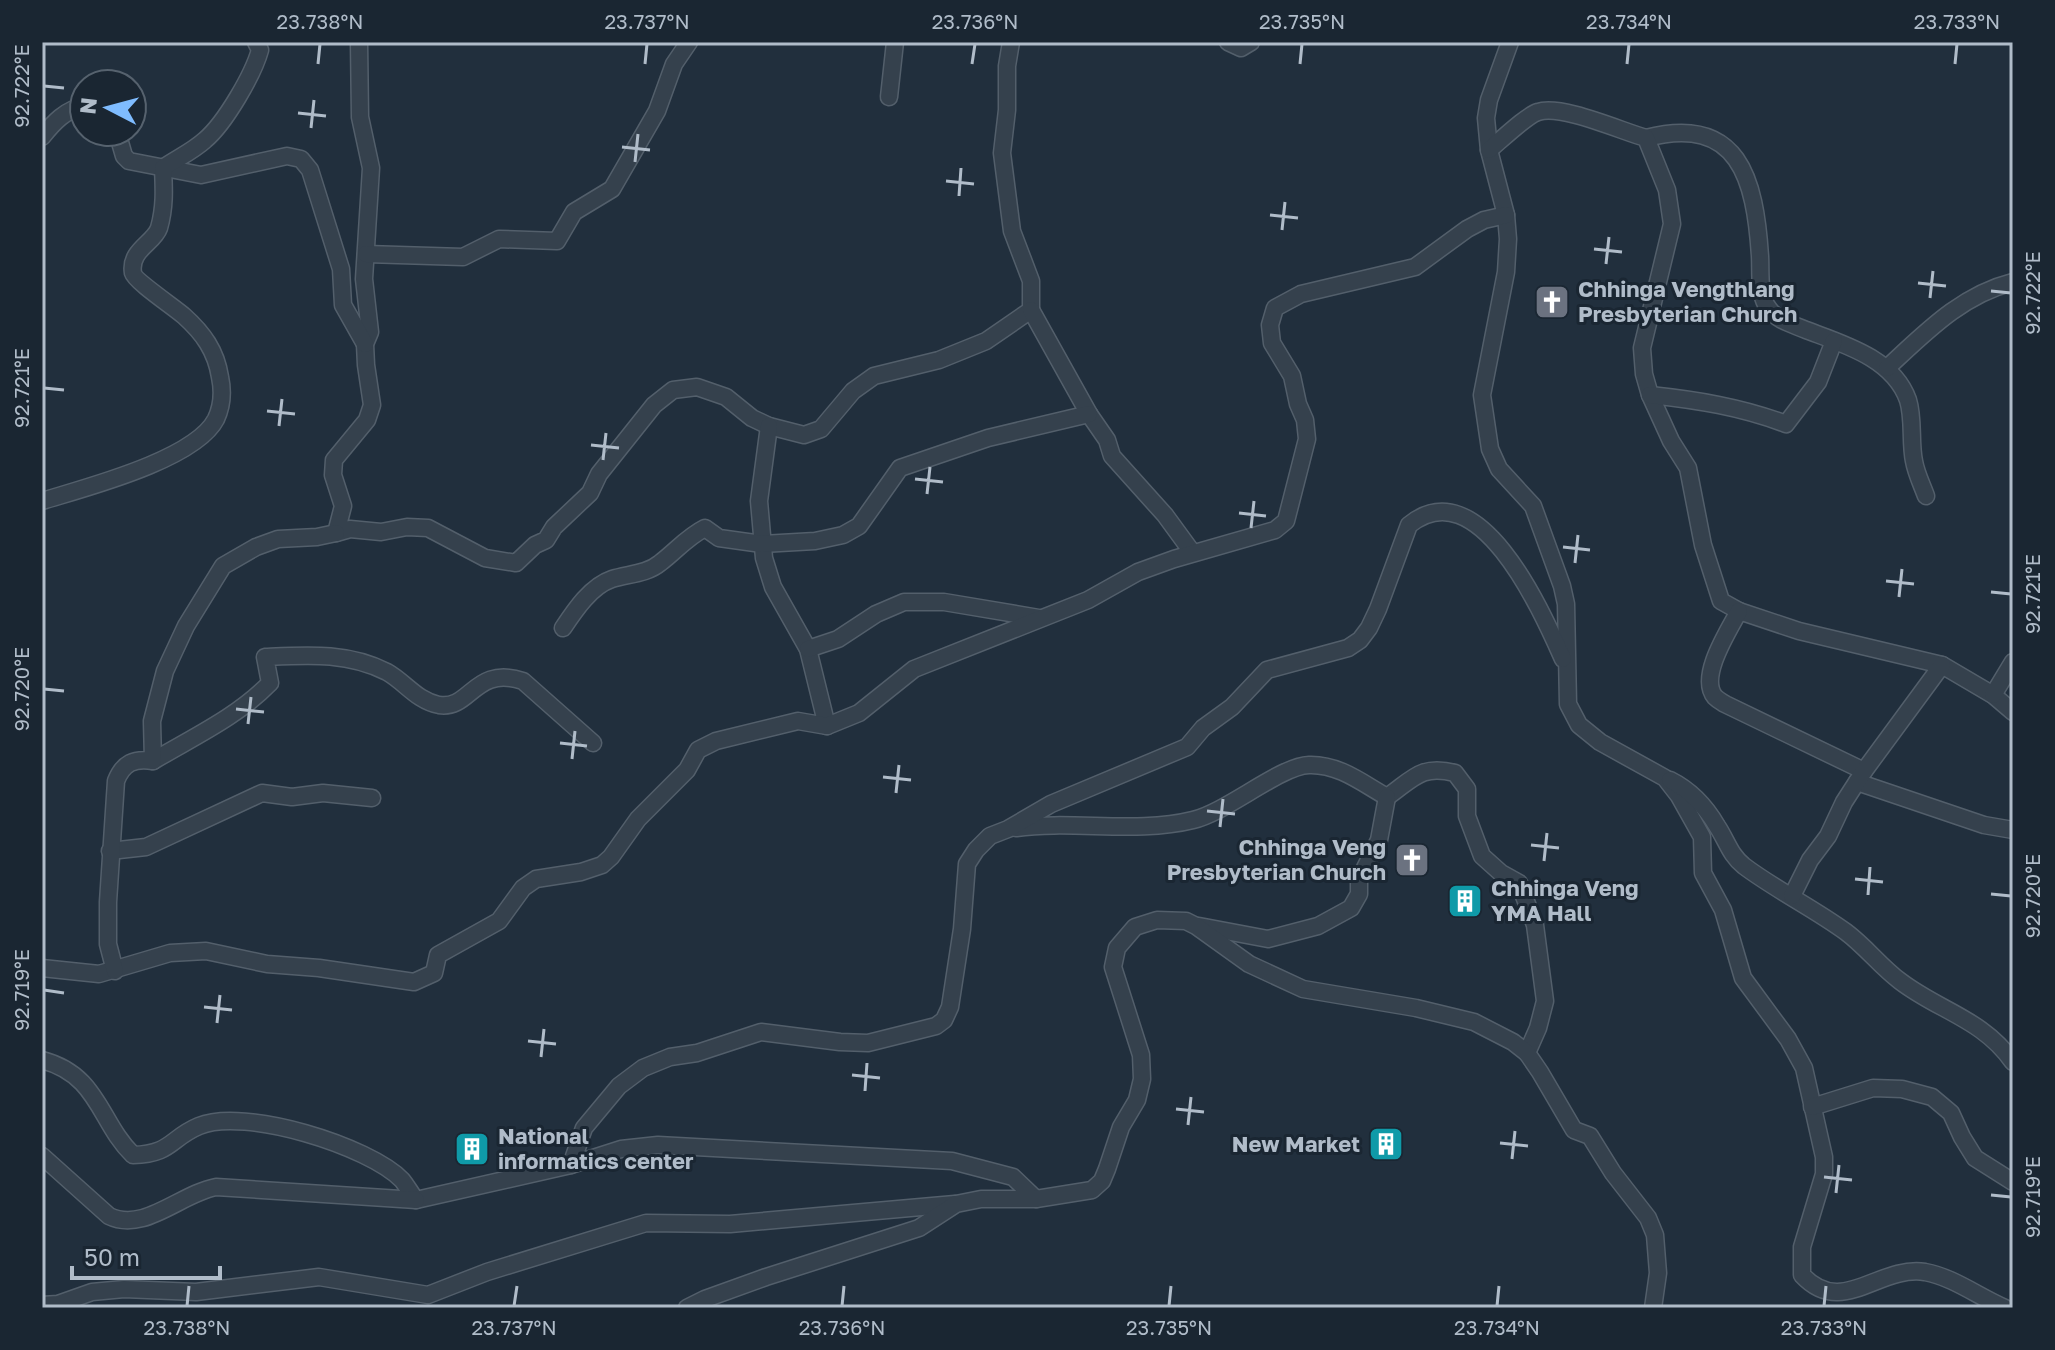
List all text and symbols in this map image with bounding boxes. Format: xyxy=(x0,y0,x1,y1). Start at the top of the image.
text: 23.738°N xyxy=(277,9,363,33)
text: 23.737°N xyxy=(604,9,690,33)
text: 23.736°N xyxy=(932,9,1018,33)
text: 23.735°N xyxy=(1259,9,1345,33)
text: 23.734°N xyxy=(1586,9,1672,33)
text: 23.733°N xyxy=(1914,9,2000,33)
text: 92.722°E xyxy=(9,44,33,128)
north arrow xyxy=(68,68,148,148)
text: N xyxy=(73,96,102,116)
text: 92.722°E xyxy=(2020,251,2044,335)
place label: Chhinga Vengthlang Presbyterian Church xyxy=(1578,275,1797,327)
church icon: Chhinga Vengthlang Presbyterian Church xyxy=(1533,283,1571,321)
text: 92.721°E xyxy=(9,348,33,428)
text: 92.721°E xyxy=(2020,554,2044,634)
text: 92.720°E xyxy=(9,647,33,731)
place label: Chhinga Veng Presbyterian Church xyxy=(1167,833,1386,885)
church icon: Chhinga Veng Presbyterian Church xyxy=(1393,841,1431,879)
text: 92.720°E xyxy=(2020,854,2044,938)
place label: Chhinga Veng YMA Hall xyxy=(1491,874,1638,926)
building icon: Chhinga Veng YMA Hall xyxy=(1446,882,1484,920)
text: 92.719°E xyxy=(9,949,33,1031)
place label: National informatics center xyxy=(498,1122,694,1174)
building icon: New Market xyxy=(1367,1125,1405,1163)
building icon: National informatics center xyxy=(453,1130,491,1168)
place label: New Market xyxy=(1232,1130,1360,1157)
text: 92.719°E xyxy=(2020,1156,2044,1238)
scale bar xyxy=(72,1230,220,1280)
text: 50 m xyxy=(84,1242,140,1271)
text: 23.738°N xyxy=(144,1315,230,1339)
text: 23.737°N xyxy=(471,1315,557,1339)
text: 23.736°N xyxy=(799,1315,885,1339)
text: 23.735°N xyxy=(1126,1315,1212,1339)
text: 23.734°N xyxy=(1454,1315,1540,1339)
text: 23.733°N xyxy=(1781,1315,1867,1339)

